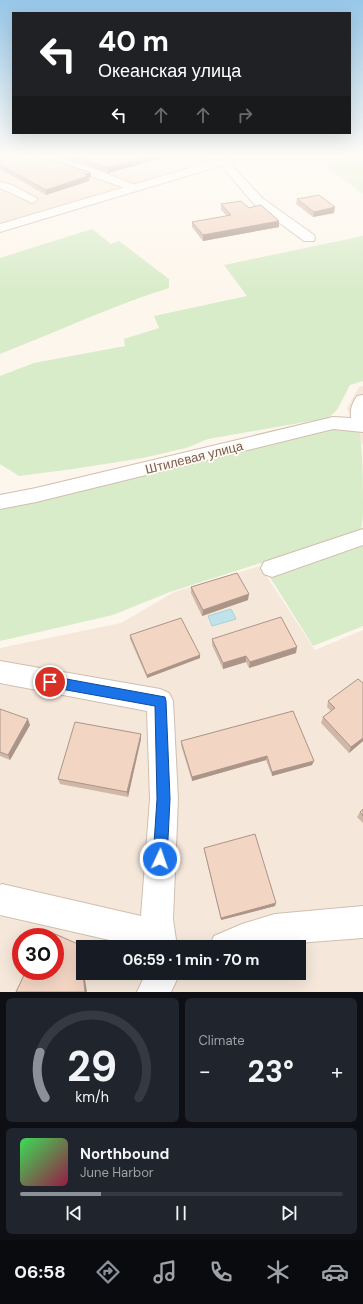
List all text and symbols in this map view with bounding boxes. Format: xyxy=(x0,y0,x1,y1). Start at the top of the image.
text: 40 m xyxy=(98,23,169,60)
icon: left xyxy=(32,28,84,80)
text: Океанская улица xyxy=(98,59,241,83)
icon: left xyxy=(108,104,130,126)
icon: ahead xyxy=(150,104,172,126)
icon: ahead xyxy=(192,104,214,126)
icon: right xyxy=(234,104,256,126)
street label: Штилевая улица xyxy=(143,437,246,478)
pin xyxy=(33,665,67,699)
icon: arrive xyxy=(39,671,61,693)
position arrow xyxy=(139,838,181,880)
speed limit sign: 30 xyxy=(12,928,64,980)
text: 06:59 · 1 min · 70 m xyxy=(123,950,259,970)
text: Climate xyxy=(199,1032,245,1049)
text: 29 xyxy=(67,1040,117,1094)
text: 23° xyxy=(248,1052,294,1091)
text: − xyxy=(199,1057,211,1086)
text: + xyxy=(331,1057,343,1086)
text: km/h xyxy=(75,1088,109,1106)
text: Northbound xyxy=(80,1144,169,1164)
text: June Harbor xyxy=(80,1164,154,1181)
icon: previous xyxy=(63,1202,85,1224)
icon: pause xyxy=(170,1202,192,1224)
icon: next xyxy=(278,1202,300,1224)
icon: directions xyxy=(94,1258,122,1286)
icon: music xyxy=(151,1258,179,1286)
icon: phone xyxy=(207,1258,235,1286)
icon: climate xyxy=(264,1258,292,1286)
icon: car xyxy=(321,1258,349,1286)
text: 06:58 xyxy=(14,1260,66,1284)

